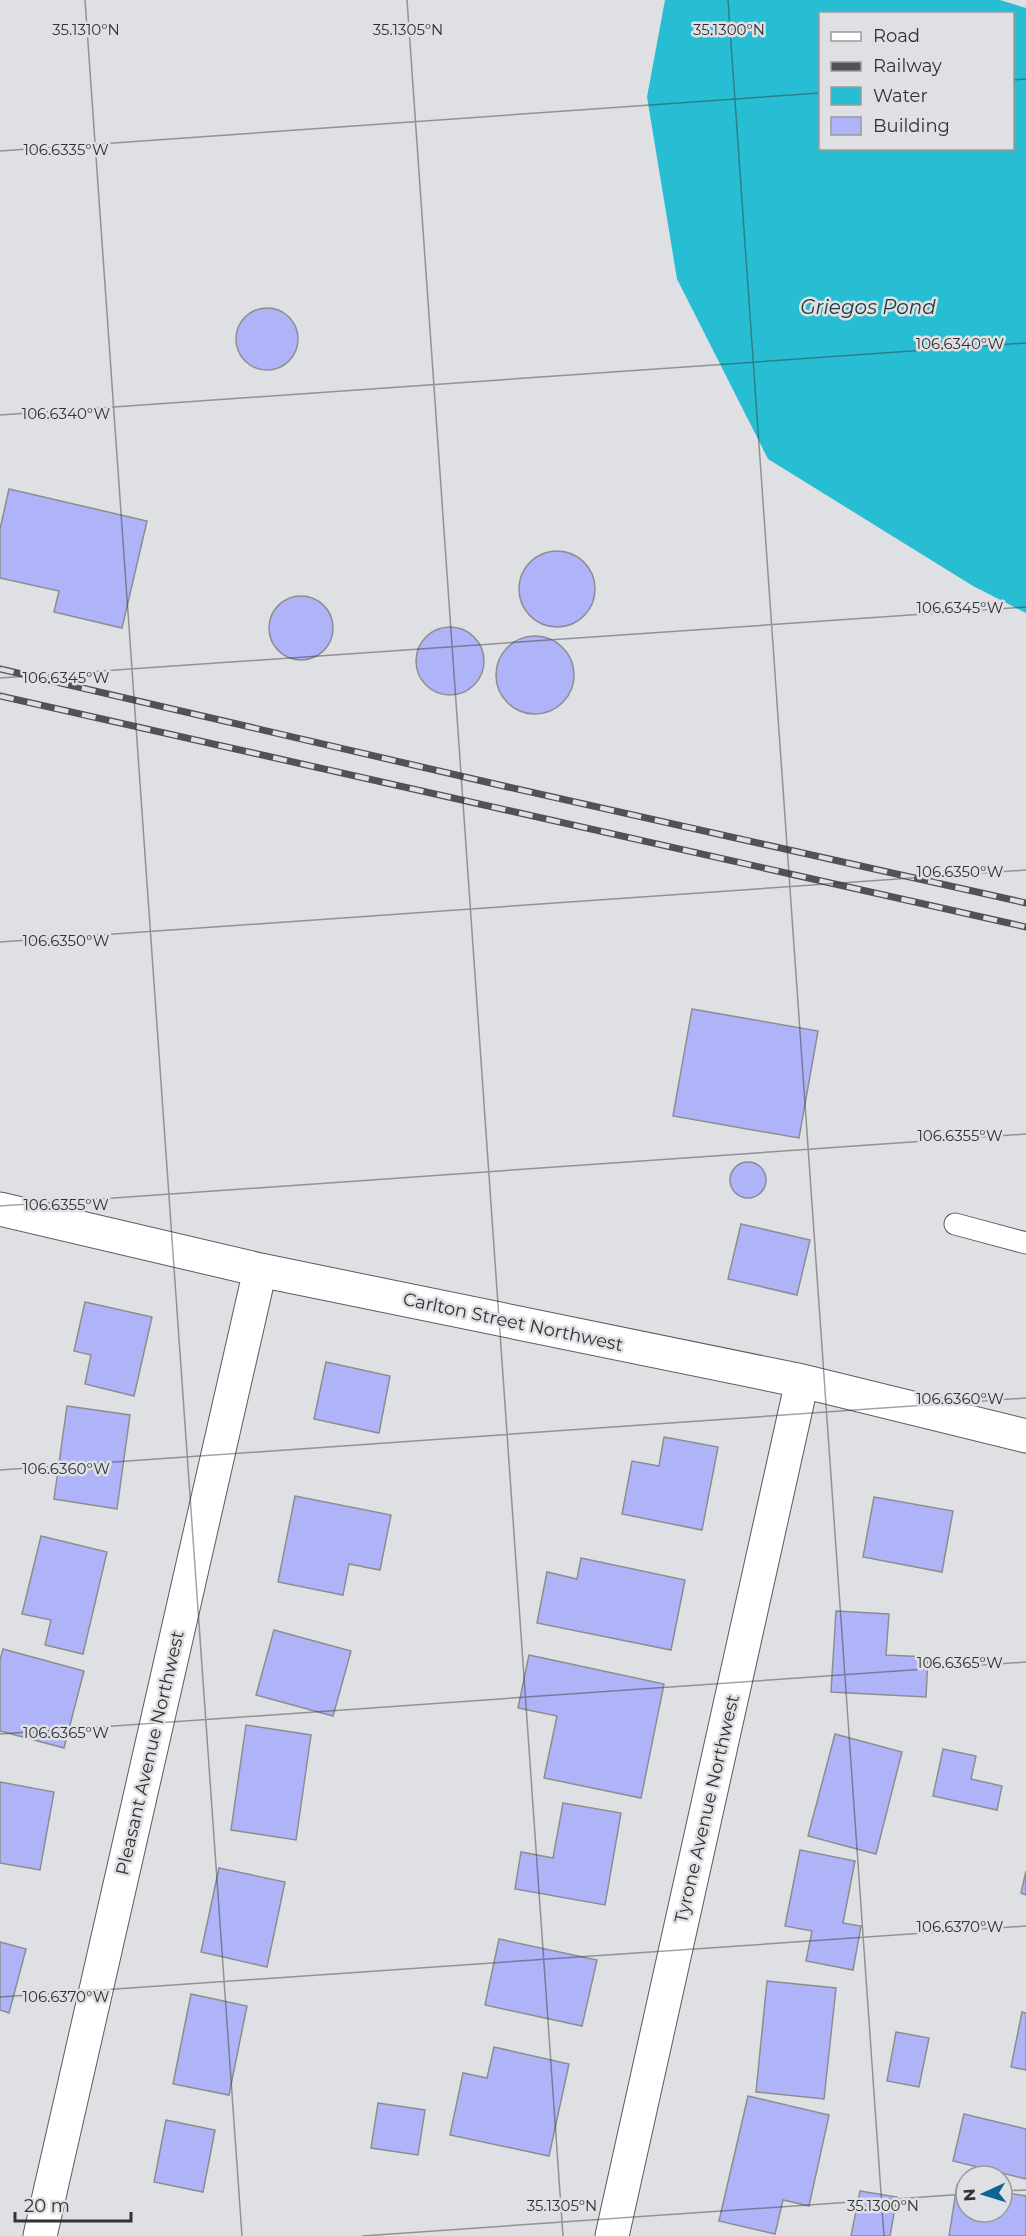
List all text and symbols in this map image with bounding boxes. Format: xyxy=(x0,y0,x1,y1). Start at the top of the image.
legend xyxy=(819,12,1014,150)
text: 35.1310°N xyxy=(52,20,120,39)
text: 35.1305°N xyxy=(373,20,443,39)
text: 35.1300°N xyxy=(693,20,765,39)
text: Road xyxy=(873,25,920,47)
text: Railway xyxy=(873,55,942,77)
text: Water xyxy=(873,85,928,107)
text: Building xyxy=(873,115,950,137)
text: 106.6335°W xyxy=(23,140,109,159)
water label: Griegos Pond xyxy=(800,295,936,319)
text: 106.6340°W xyxy=(916,334,1005,353)
text: 106.6340°W xyxy=(22,404,111,423)
text: 106.6345°W xyxy=(917,598,1004,617)
text: 106.6345°W xyxy=(23,668,110,687)
text: 106.6350°W xyxy=(917,862,1004,881)
text: 106.6350°W xyxy=(23,931,110,950)
text: 106.6355°W xyxy=(917,1126,1003,1145)
text: 106.6355°W xyxy=(23,1195,109,1214)
street label: Carlton Street Northwest xyxy=(401,1288,625,1356)
text: 106.6360°W xyxy=(916,1389,1004,1408)
text: 106.6360°W xyxy=(22,1459,110,1478)
street label: Pleasant Avenue Northwest xyxy=(111,1629,189,1877)
text: 106.6365°W xyxy=(917,1653,1003,1672)
street label: Tyrone Avenue Northwest xyxy=(670,1693,744,1925)
text: 106.6365°W xyxy=(23,1723,109,1742)
text: 106.6370°W xyxy=(917,1917,1004,1936)
text: 106.6370°W xyxy=(23,1987,110,2006)
north arrow xyxy=(954,2164,1014,2224)
scale bar xyxy=(15,2185,130,2223)
text: N xyxy=(960,2188,979,2202)
text: 20 m xyxy=(24,2195,70,2217)
text: 35.1305°N xyxy=(527,2196,597,2215)
text: 35.1300°N xyxy=(847,2196,919,2215)

